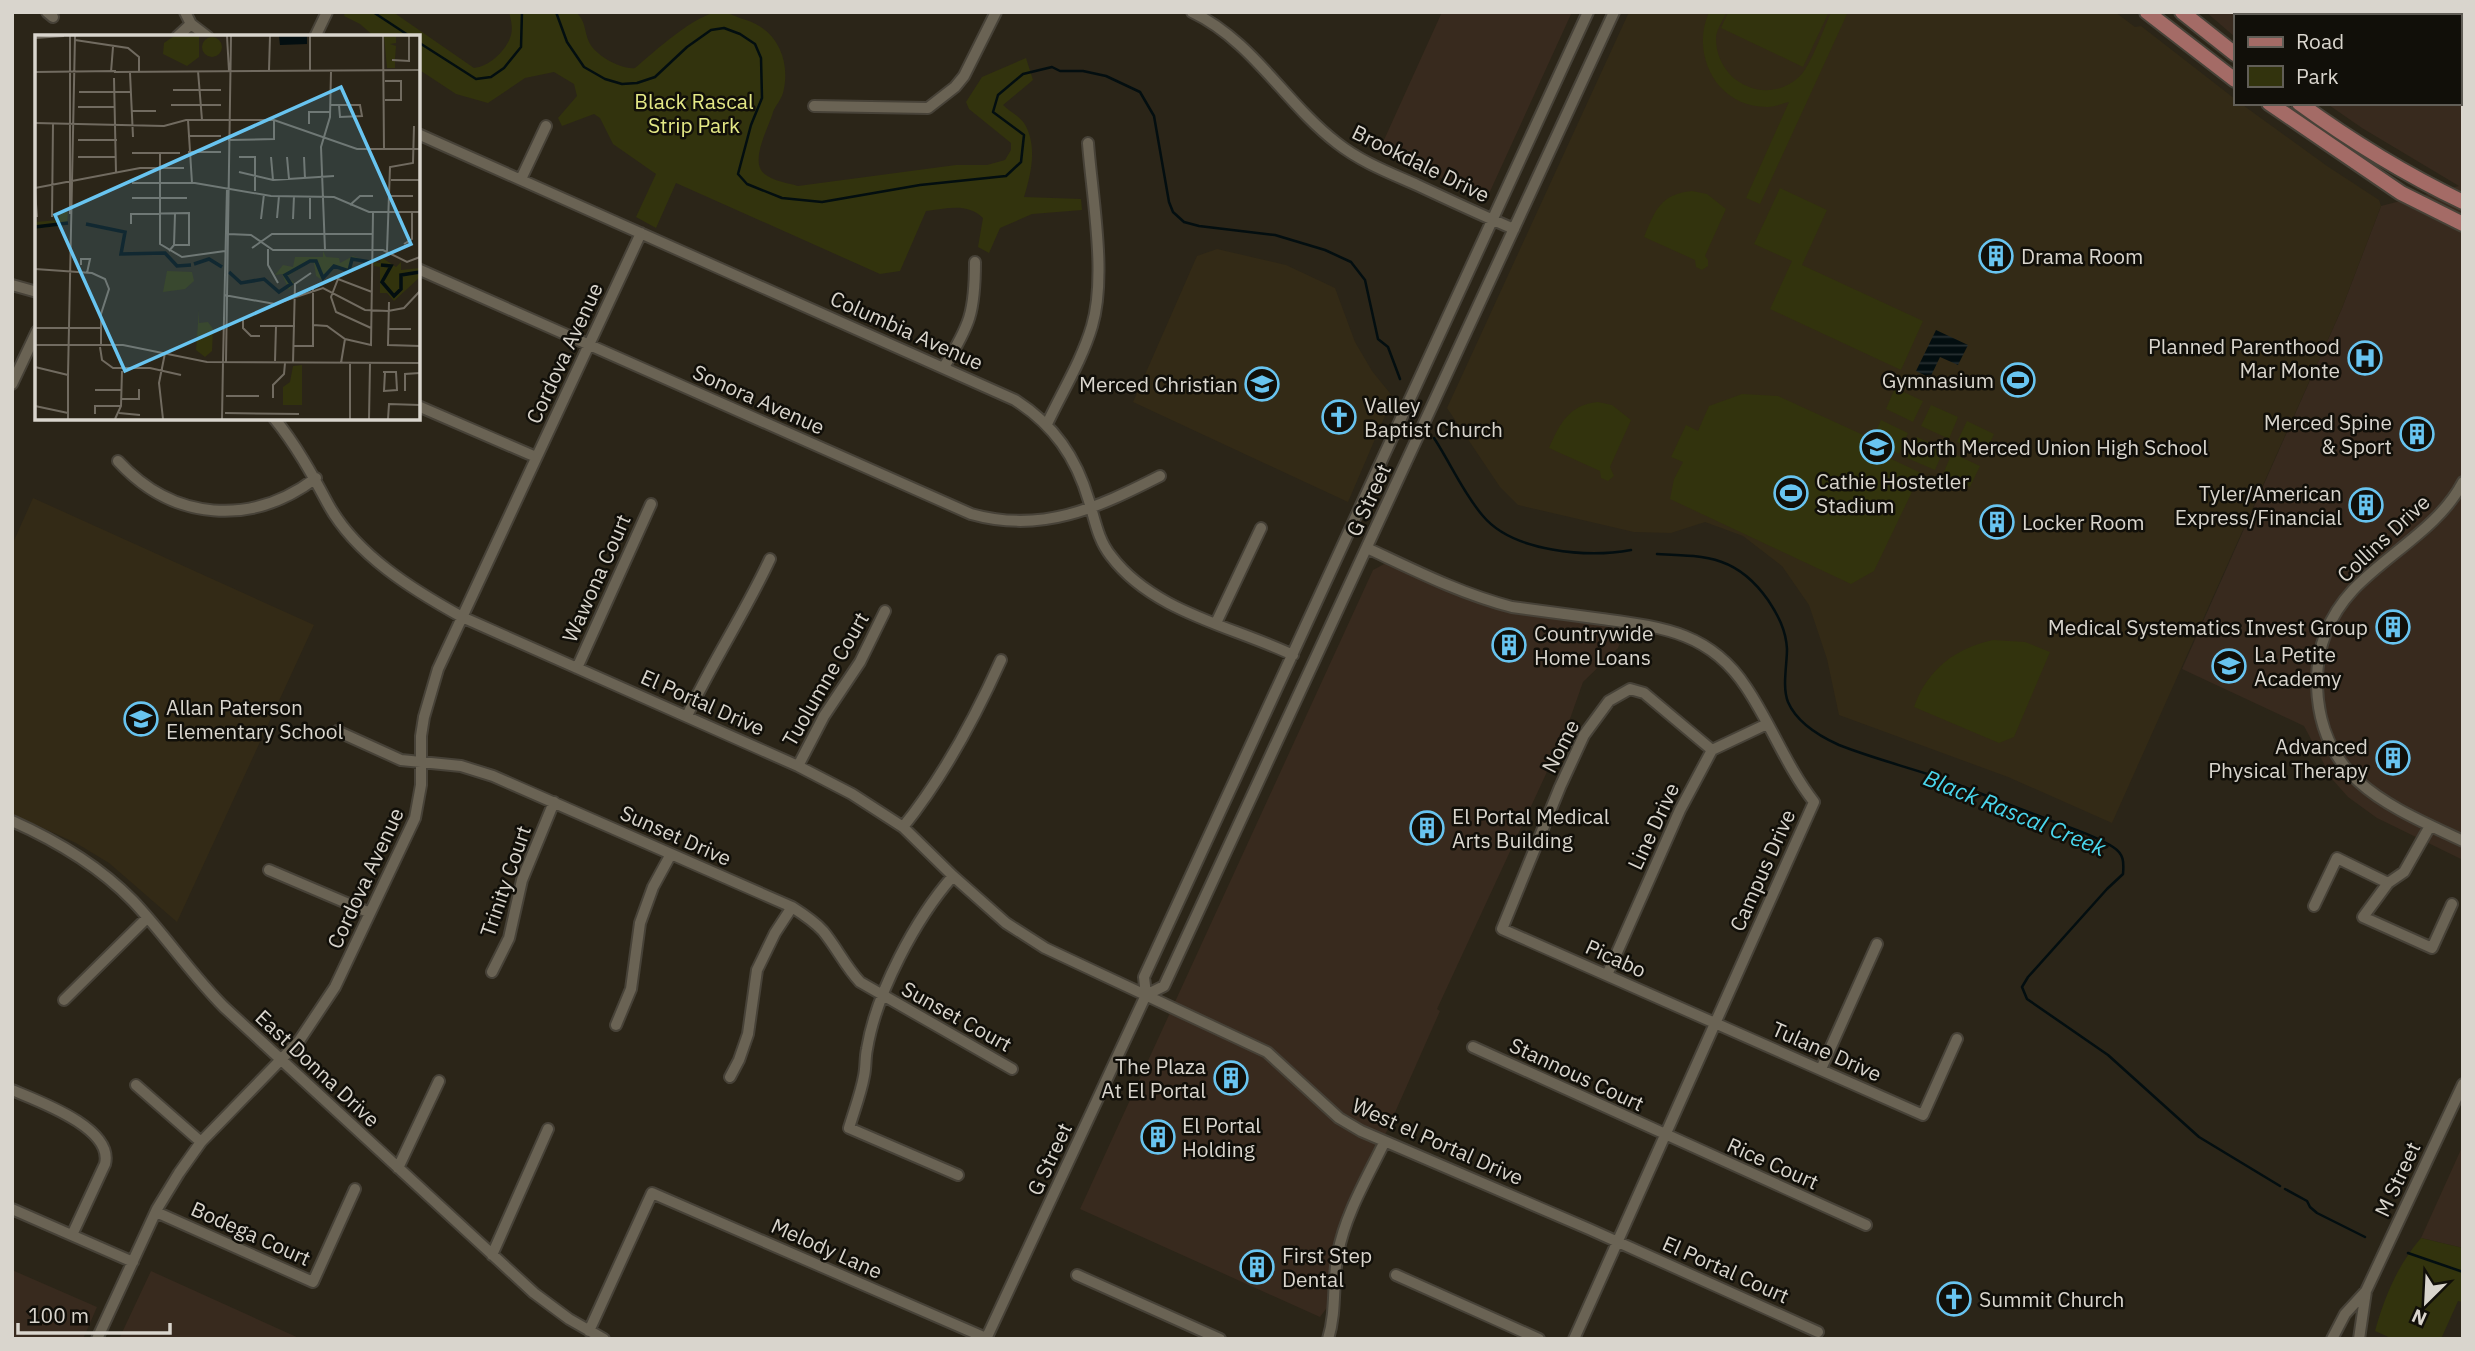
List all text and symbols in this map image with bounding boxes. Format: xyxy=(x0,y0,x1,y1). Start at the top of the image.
legend xyxy=(2234,14,2461,105)
text: Road xyxy=(2296,27,2344,55)
inset map xyxy=(35,35,420,420)
text: Park xyxy=(2296,62,2339,90)
park label: Black Rascal Strip Park xyxy=(634,87,754,139)
street label: Brookdale Drive xyxy=(1347,118,1495,208)
building icon: Drama Room xyxy=(1977,237,2015,275)
place label: Drama Room xyxy=(2021,242,2143,270)
street label: Cordova Avenue xyxy=(519,278,609,428)
street label: Columbia Avenue xyxy=(826,284,988,376)
place label: Planned Parenthood Mar Monte xyxy=(2148,332,2340,384)
hospital icon: Planned Parenthood Mar Monte xyxy=(2346,339,2384,377)
street label: Sonora Avenue xyxy=(689,357,829,441)
sports icon: Gymnasium xyxy=(1999,361,2037,399)
school or university icon: Merced Christian xyxy=(1243,365,1281,403)
place label: Gymnasium xyxy=(1882,366,1994,394)
place label: Merced Christian xyxy=(1079,370,1238,398)
place label: Valley Baptist Church xyxy=(1364,391,1503,443)
church icon: Valley Baptist Church xyxy=(1320,398,1358,436)
place label: Merced Spine & Sport xyxy=(2264,408,2392,460)
building icon: Merced Spine & Sport xyxy=(2398,415,2436,453)
school or university icon: North Merced Union High School xyxy=(1858,428,1896,466)
place label: North Merced Union High School xyxy=(1902,433,2208,461)
street label: G Street xyxy=(1339,459,1397,541)
place label: Cathie Hostetler Stadium xyxy=(1816,467,1969,519)
sports icon: Cathie Hostetler Stadium xyxy=(1772,474,1810,512)
place label: Tyler/American Express/Financial xyxy=(2175,479,2342,531)
building icon: Tyler/American Express/Financial xyxy=(2347,486,2385,524)
street label: Collins Drive xyxy=(2331,488,2435,588)
building icon: Locker Room xyxy=(1978,503,2016,541)
place label: Locker Room xyxy=(2022,508,2145,536)
street label: Wawona Court xyxy=(555,510,637,646)
street label: Tuolumne Court xyxy=(775,607,875,751)
building icon: Medical Systematics Invest Group xyxy=(2374,608,2412,646)
place label: Medical Systematics Invest Group xyxy=(2048,613,2368,641)
place label: Countrywide Home Loans xyxy=(1534,619,1654,671)
building icon: Countrywide Home Loans xyxy=(1490,626,1528,664)
place label: La Petite Academy xyxy=(2254,640,2342,692)
school or university icon: La Petite Academy xyxy=(2210,647,2248,685)
street label: El Portal Drive xyxy=(637,662,769,742)
place label: Allan Paterson Elementary School xyxy=(166,693,343,745)
school or university icon: Allan Paterson Elementary School xyxy=(122,700,160,738)
street label: Nome xyxy=(1535,714,1585,778)
place label: Advanced Physical Therapy xyxy=(2208,732,2369,784)
building icon: Advanced Physical Therapy xyxy=(2374,739,2412,777)
water label: Black Rascal Creek xyxy=(1919,762,2112,863)
street label: Line Drive xyxy=(1621,778,1685,874)
street label: Sunset Drive xyxy=(616,798,736,872)
place label: El Portal Medical Arts Building xyxy=(1452,802,1610,854)
street label: Cordova Avenue xyxy=(320,803,410,953)
street label: Campus Drive xyxy=(1723,805,1801,935)
building icon: El Portal Medical Arts Building xyxy=(1408,809,1446,847)
street label: Trinity Court xyxy=(473,822,537,940)
street label: Picabo xyxy=(1581,932,1651,984)
street label: Sunset Court xyxy=(897,974,1017,1058)
street label: East Donna Drive xyxy=(250,1003,386,1133)
street label: Tulane Drive xyxy=(1768,1014,1886,1088)
street label: Stannous Court xyxy=(1505,1031,1649,1117)
place label: The Plaza At El Portal xyxy=(1101,1052,1206,1104)
building icon: The Plaza At El Portal xyxy=(1212,1059,1250,1097)
street label: West el Portal Drive xyxy=(1348,1091,1528,1191)
place label: El Portal Holding xyxy=(1182,1111,1261,1163)
street label: G Street xyxy=(1020,1118,1078,1200)
building icon: El Portal Holding xyxy=(1139,1118,1177,1156)
street label: Rice Court xyxy=(1723,1130,1823,1196)
street label: M Street xyxy=(2367,1137,2427,1221)
street label: Bodega Court xyxy=(187,1194,315,1272)
street label: Melody Lane xyxy=(767,1211,887,1285)
street label: El Portal Court xyxy=(1658,1229,1794,1309)
place label: First Step Dental xyxy=(1282,1241,1372,1293)
building icon: First Step Dental xyxy=(1238,1248,1276,1286)
north arrow xyxy=(2391,1267,2461,1337)
church icon: Summit Church xyxy=(1935,1280,1973,1318)
place label: Summit Church xyxy=(1979,1285,2124,1313)
scale bar xyxy=(18,1292,170,1336)
text: 100 m xyxy=(28,1301,89,1329)
text: N xyxy=(2408,1304,2430,1331)

